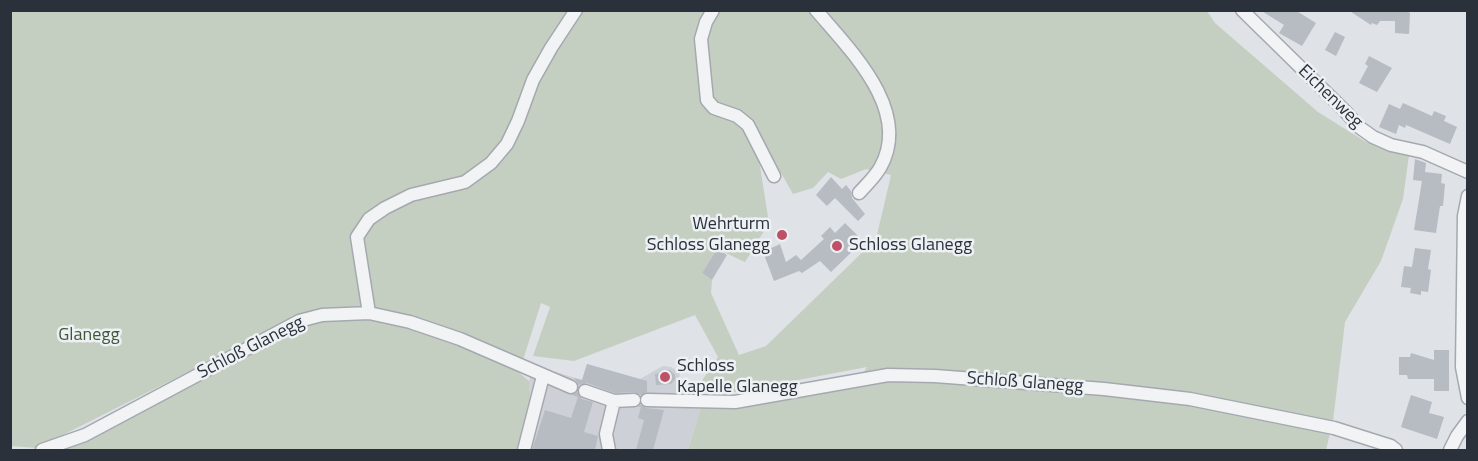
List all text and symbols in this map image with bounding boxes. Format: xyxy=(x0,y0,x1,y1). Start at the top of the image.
street label: Eichenweg xyxy=(1293,61,1367,133)
place label: Wehrturm Schloss Glanegg xyxy=(647,214,770,256)
marker: Wehrturm Schloss Glanegg xyxy=(775,228,789,242)
place label: Schloss Glanegg xyxy=(849,235,972,257)
marker: Schloss Glanegg xyxy=(830,239,844,253)
street label: Schloß Glanegg xyxy=(194,312,308,384)
park label: Glanegg xyxy=(58,325,120,347)
place label: Schloss Kapelle Glanegg xyxy=(677,356,798,398)
street label: Schloß Glanegg xyxy=(966,368,1084,398)
marker: Schloss Kapelle Glanegg xyxy=(658,370,672,384)

